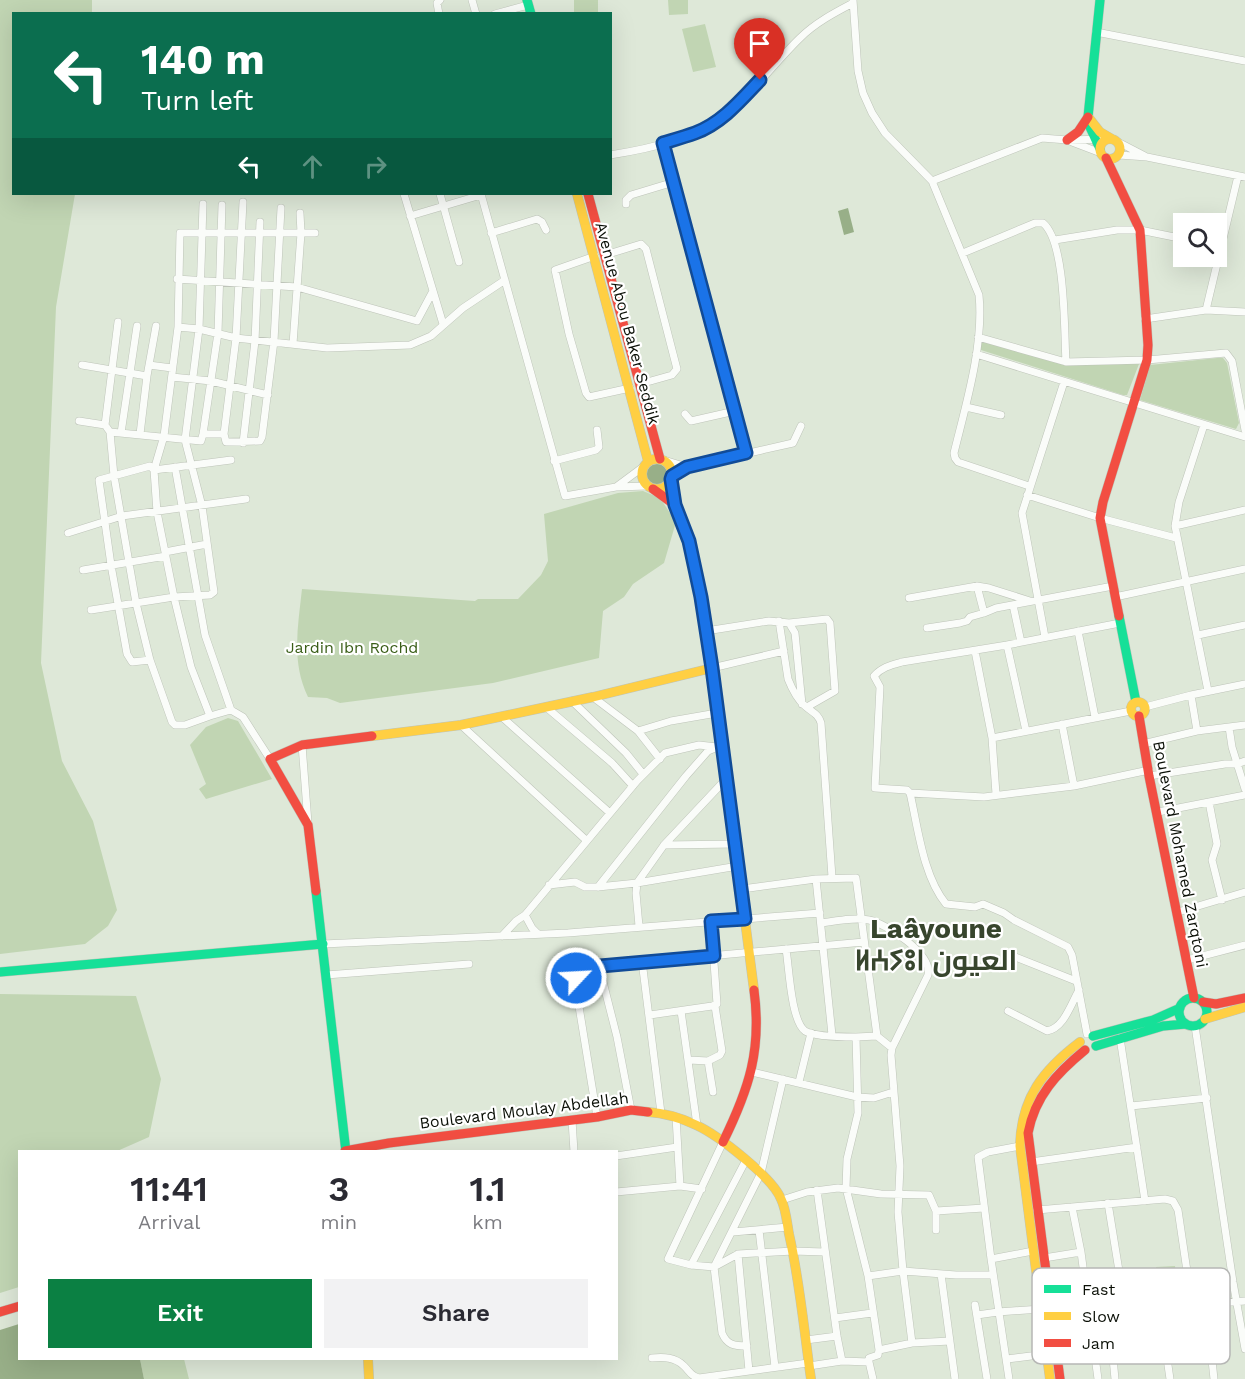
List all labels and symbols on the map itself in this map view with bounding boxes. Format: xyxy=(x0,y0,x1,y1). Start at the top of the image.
pin xyxy=(734,18,785,80)
street label: Avenue Abou Baker Seddik xyxy=(591,220,664,427)
park label: Jardin Ibn Rochd xyxy=(286,638,418,657)
street label: Boulevard Mohamed Zarqtoni xyxy=(1149,739,1212,969)
district label: Laâyoune ⵍⵄⵢⵓⵏ العيون xyxy=(855,912,1017,977)
position arrow xyxy=(544,946,608,1010)
street label: Boulevard Moulay Abdellah xyxy=(418,1088,630,1133)
legend xyxy=(1032,1268,1230,1364)
text: Fast xyxy=(1082,1280,1115,1299)
text: Slow xyxy=(1082,1307,1120,1326)
text: Jam xyxy=(1082,1334,1115,1353)

